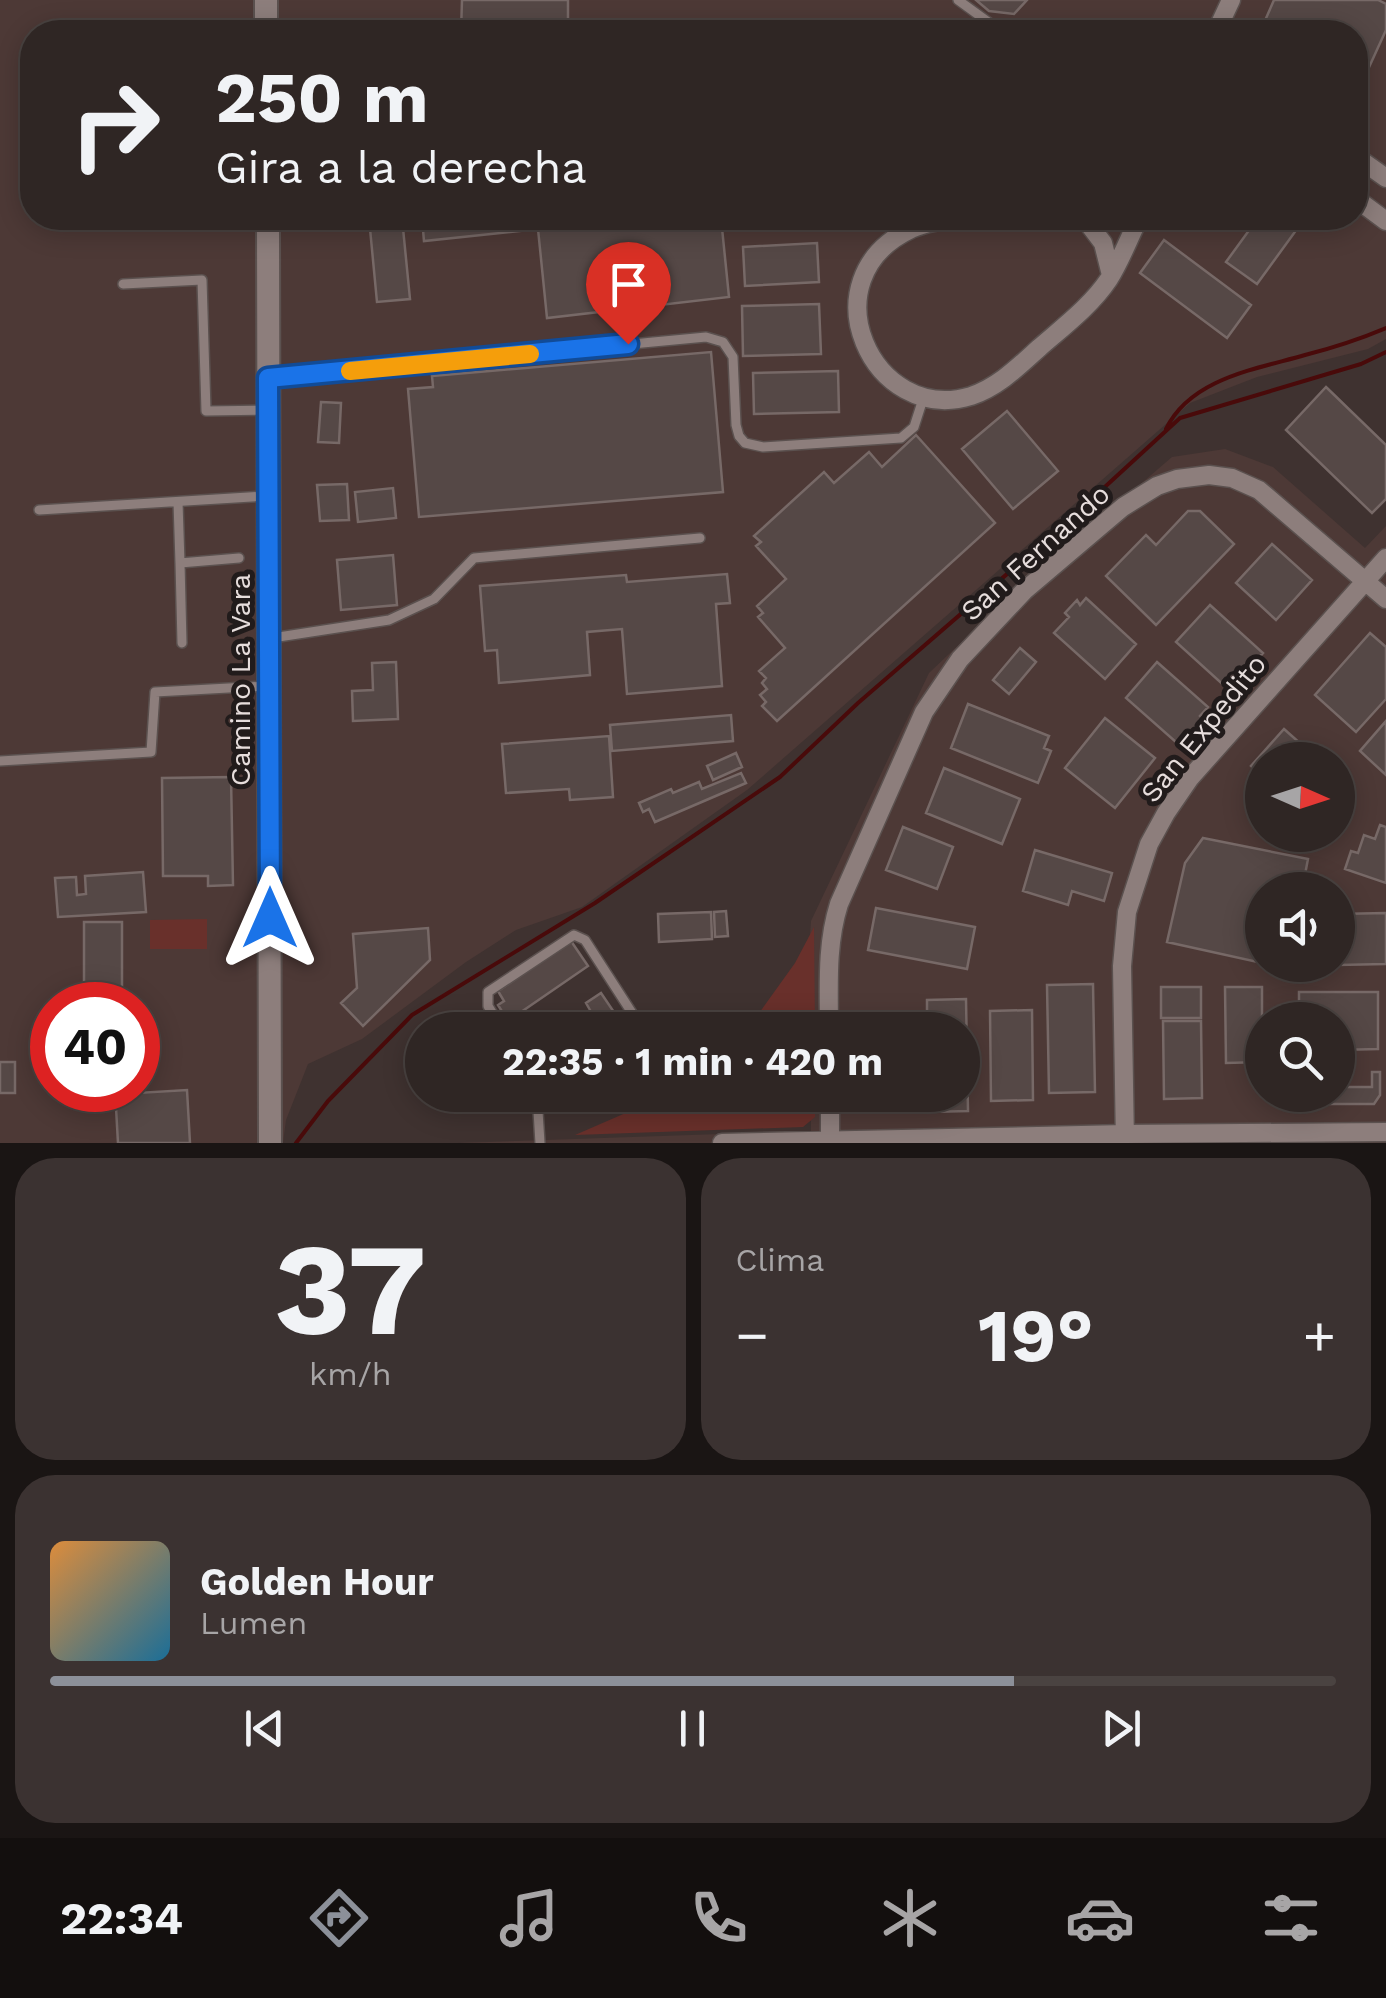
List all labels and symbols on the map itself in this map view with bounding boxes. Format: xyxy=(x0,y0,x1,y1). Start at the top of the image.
pin xyxy=(586,242,671,345)
street label: San Fernando xyxy=(954,477,1116,628)
street label: Camino La Vara xyxy=(224,574,257,786)
street label: San Expedito xyxy=(1134,648,1273,809)
north arrow xyxy=(1245,742,1355,852)
position arrow xyxy=(218,866,322,970)
speed limit sign: 40 xyxy=(30,982,160,1112)

